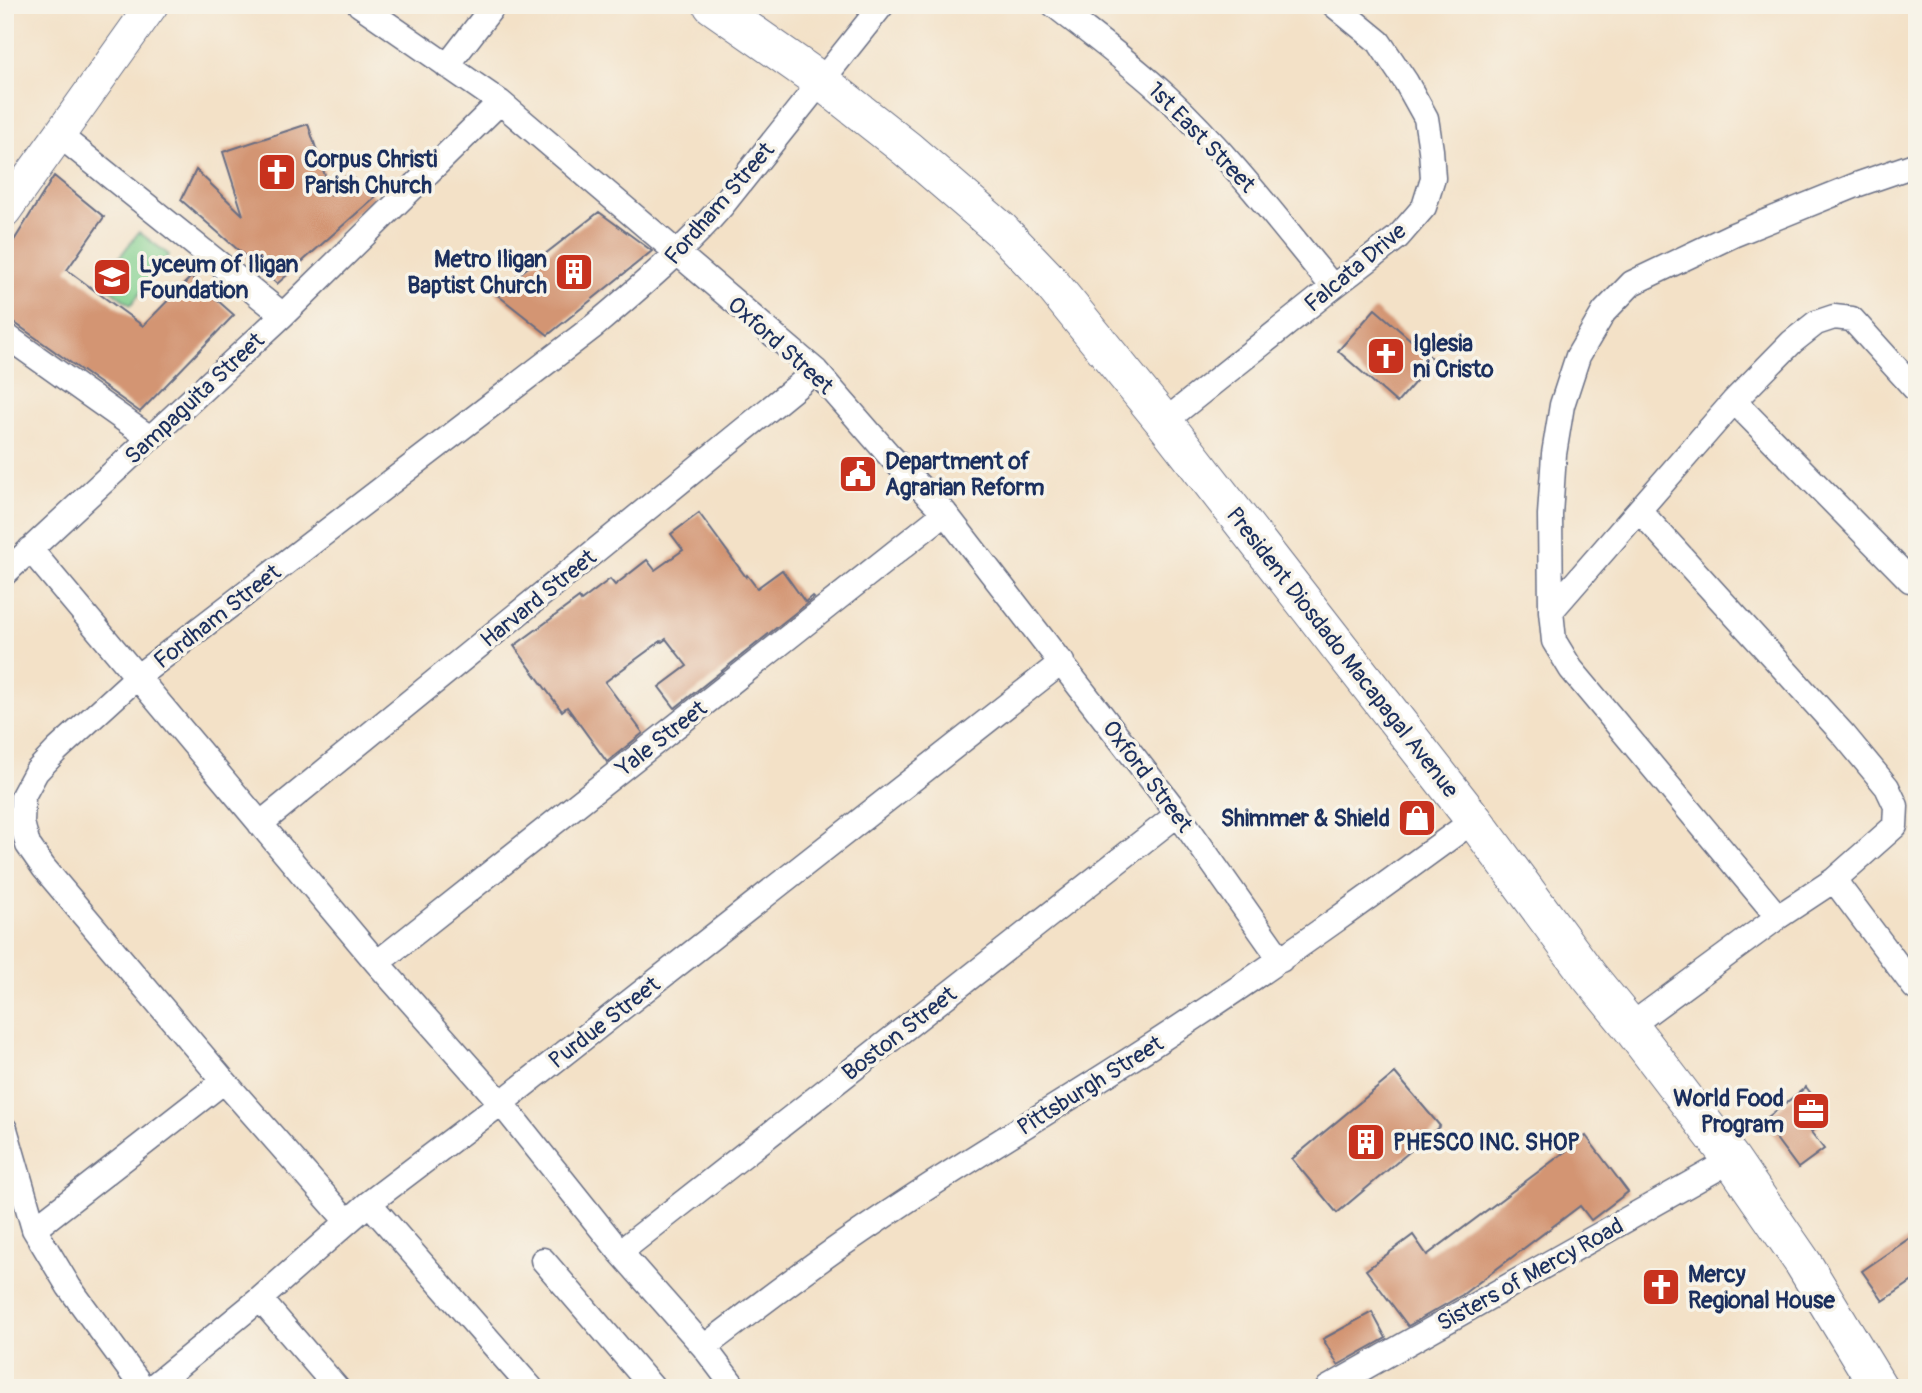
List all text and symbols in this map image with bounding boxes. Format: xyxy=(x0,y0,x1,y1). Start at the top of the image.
street label: 1st East Street xyxy=(1142,76,1262,199)
street label: Fordham Street xyxy=(658,135,781,271)
place label: Corpus Christi Parish Church xyxy=(304,145,437,200)
church icon: Corpus Christi Parish Church xyxy=(256,151,298,193)
street label: Falcata Drive xyxy=(1298,216,1413,318)
place label: Metro Iligan Baptist Church xyxy=(407,245,547,300)
place label: Lyceum of Iligan Foundation xyxy=(139,250,298,305)
building icon: Metro Iligan Baptist Church xyxy=(553,251,595,293)
school or university icon: Lyceum of Iligan Foundation xyxy=(91,256,133,298)
street label: Oxford Street xyxy=(722,290,840,401)
street label: Sampaguita Street xyxy=(118,326,271,471)
place label: Iglesia ni Cristo xyxy=(1413,329,1494,384)
church icon: Iglesia ni Cristo xyxy=(1365,335,1407,377)
place label: Department of Agrarian Reform xyxy=(885,447,1044,502)
public building icon: Department of Agrarian Reform xyxy=(837,453,879,495)
street label: President Diosdado Macapagal Avenue xyxy=(1220,501,1466,804)
street label: Harvard Street xyxy=(474,542,603,654)
street label: Fordham Street xyxy=(148,557,287,675)
street label: Yale Street xyxy=(609,693,713,783)
street label: Oxford Street xyxy=(1096,715,1200,839)
shop icon: Shimmer & Shield xyxy=(1396,797,1438,839)
place label: Shimmer & Shield xyxy=(1221,804,1390,833)
street label: Purdue Street xyxy=(543,969,666,1075)
street label: Boston Street xyxy=(836,979,963,1087)
street label: Pittsburgh Street xyxy=(1012,1029,1169,1142)
place label: World Food Program xyxy=(1673,1084,1784,1139)
office icon: World Food Program xyxy=(1790,1090,1832,1132)
building icon: PHESCO INC. SHOP xyxy=(1345,1121,1387,1163)
place label: PHESCO INC. SHOP xyxy=(1393,1128,1580,1157)
street label: Sisters of Mercy Road xyxy=(1432,1211,1629,1338)
place label: Mercy Regional House xyxy=(1688,1260,1835,1315)
church icon: Mercy Regional House xyxy=(1640,1266,1682,1308)

